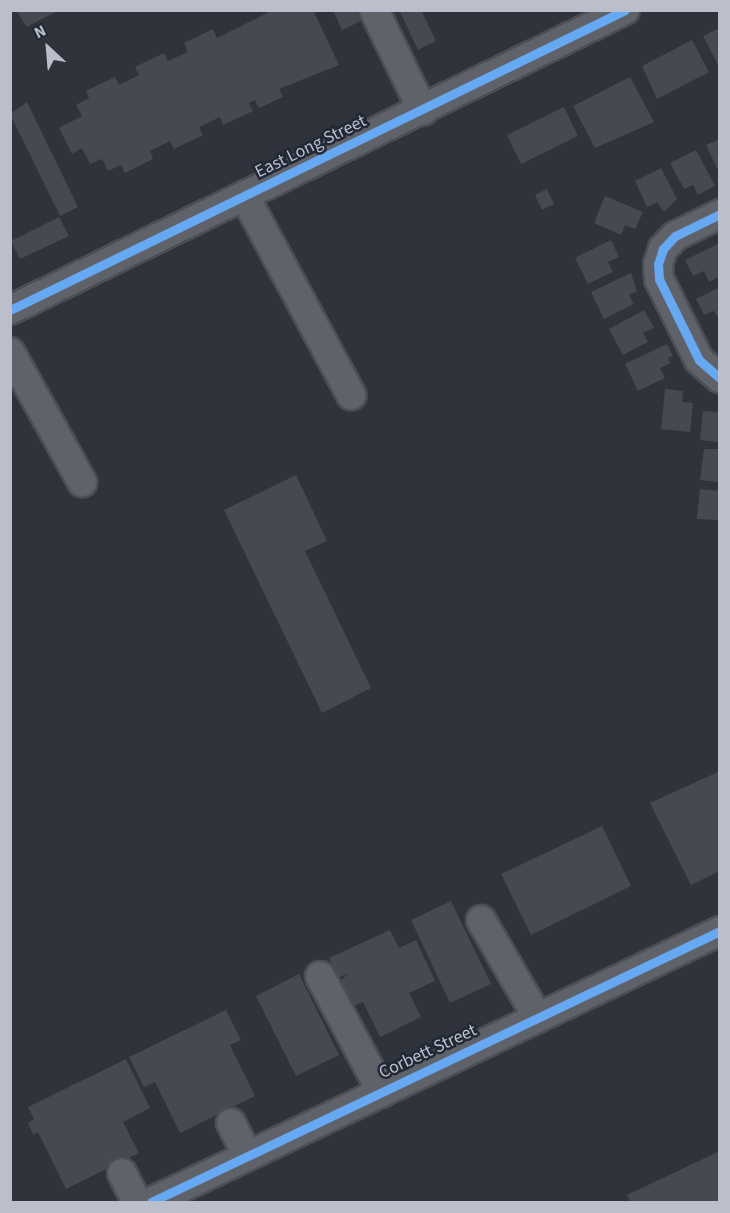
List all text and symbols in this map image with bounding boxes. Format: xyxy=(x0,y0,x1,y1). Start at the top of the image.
north arrow xyxy=(18,18,78,78)
text: N xyxy=(30,20,50,44)
street label: East Long Street xyxy=(252,111,370,183)
street label: Corbett Street xyxy=(376,1020,480,1084)

